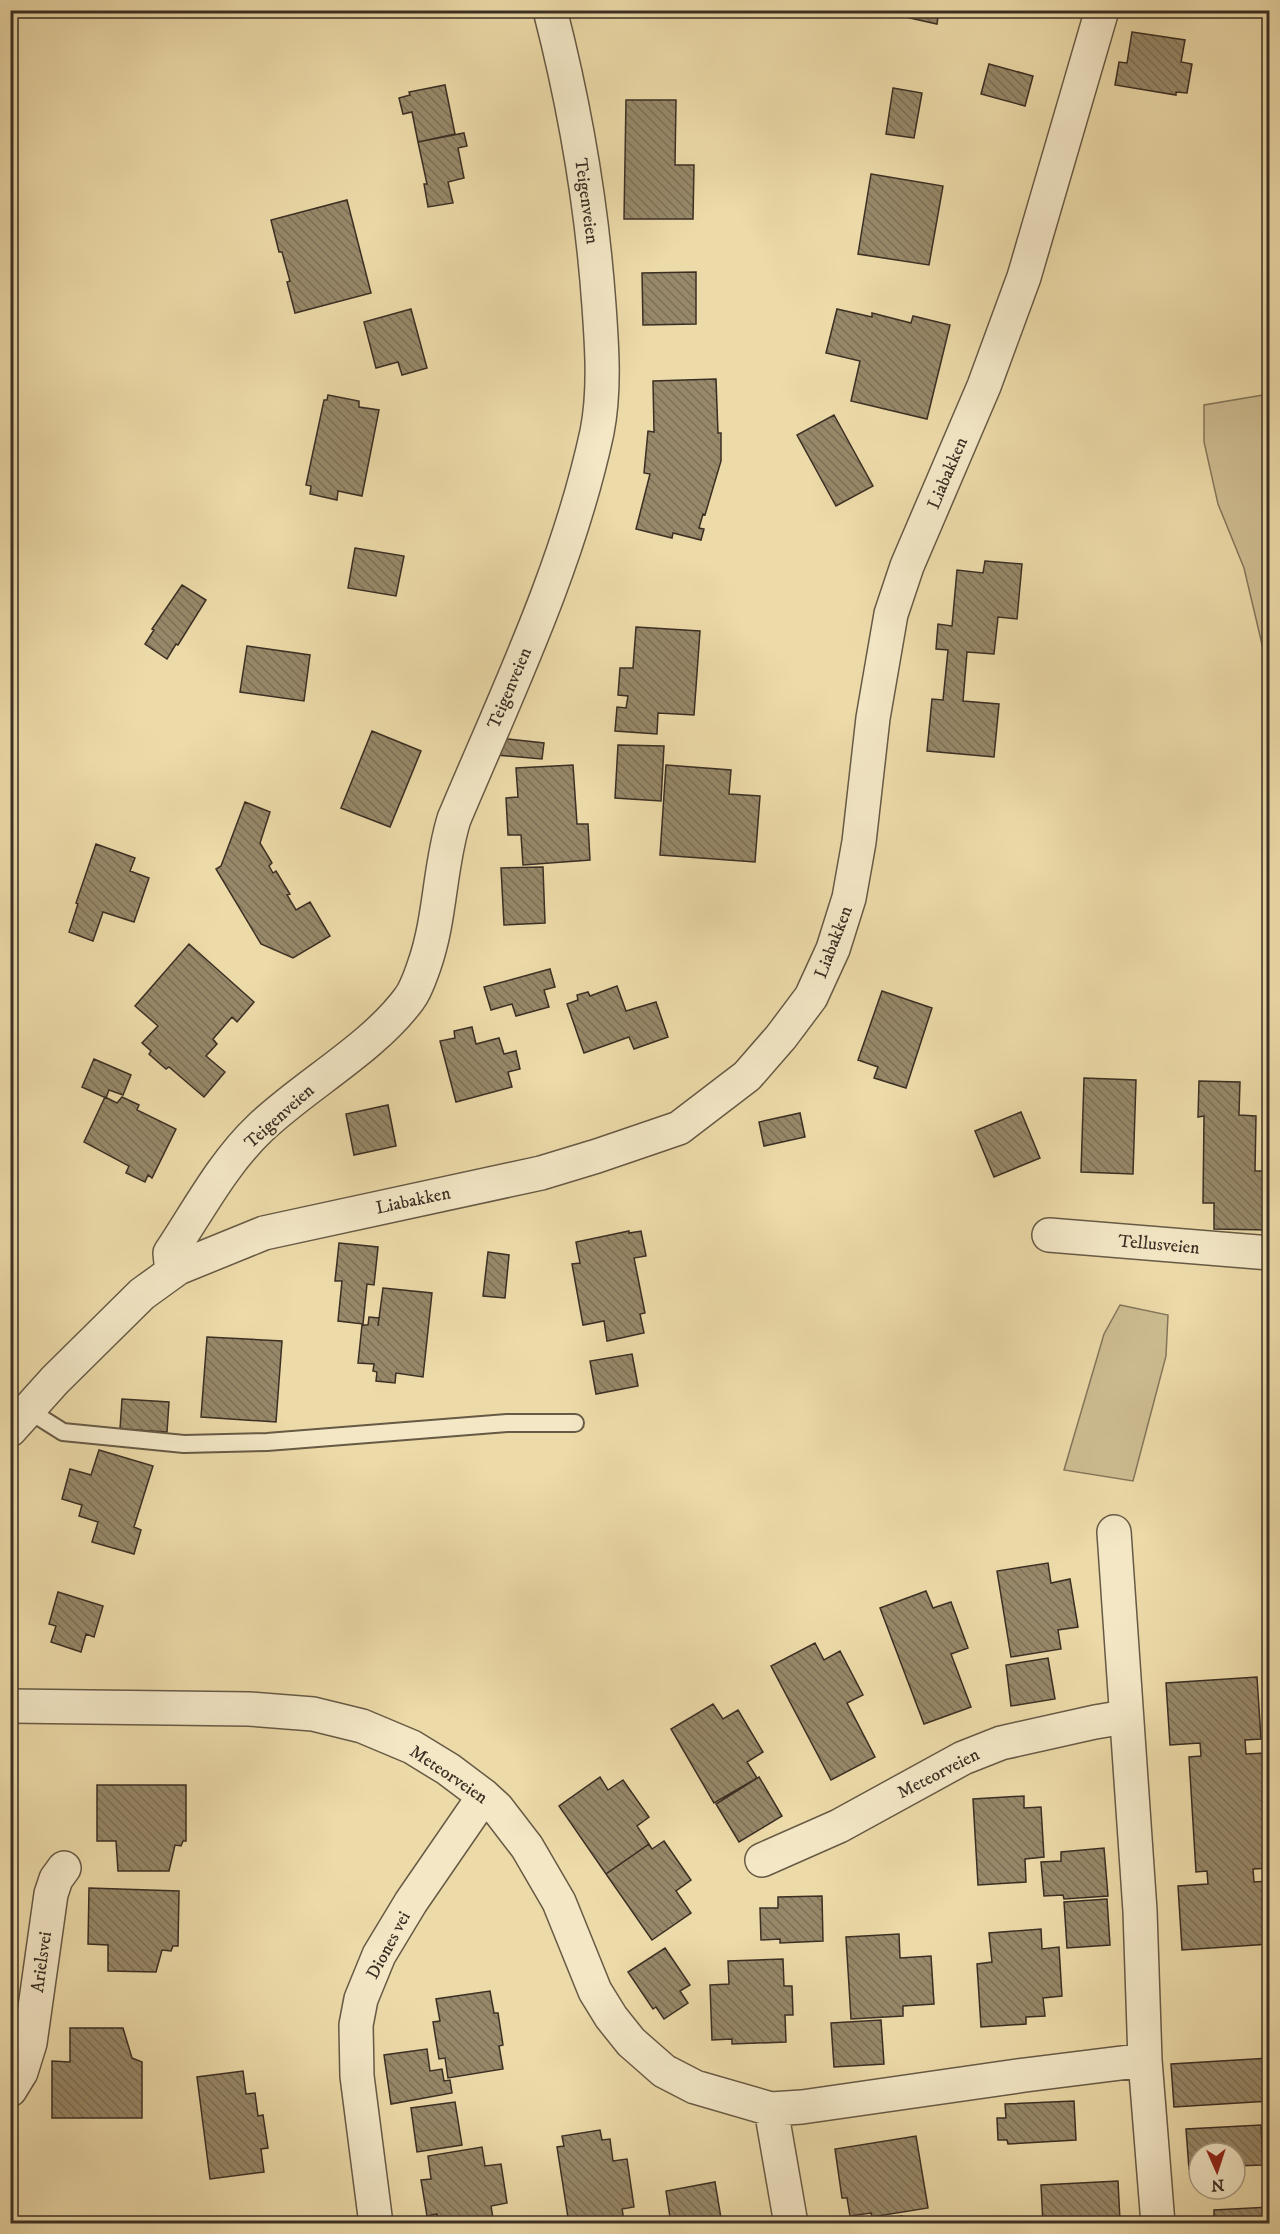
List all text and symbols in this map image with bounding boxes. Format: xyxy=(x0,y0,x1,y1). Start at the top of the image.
street label: Teigenveien xyxy=(569,157,603,246)
street label: Liabakken xyxy=(923,434,973,513)
street label: Teigenveien xyxy=(483,644,537,732)
street label: Liabakken xyxy=(810,902,858,982)
street label: Teigenveien xyxy=(240,1079,320,1154)
street label: Liabakken xyxy=(374,1182,453,1220)
street label: Tellusveien xyxy=(1117,1230,1201,1260)
street label: Meteorveien xyxy=(405,1741,492,1809)
street label: Meteorveien xyxy=(894,1744,984,1804)
street label: Diones vei xyxy=(362,1908,416,1983)
street label: Arielsvei xyxy=(27,1930,57,1994)
north arrow xyxy=(1187,2141,1247,2201)
text: N xyxy=(1211,2175,1225,2195)

